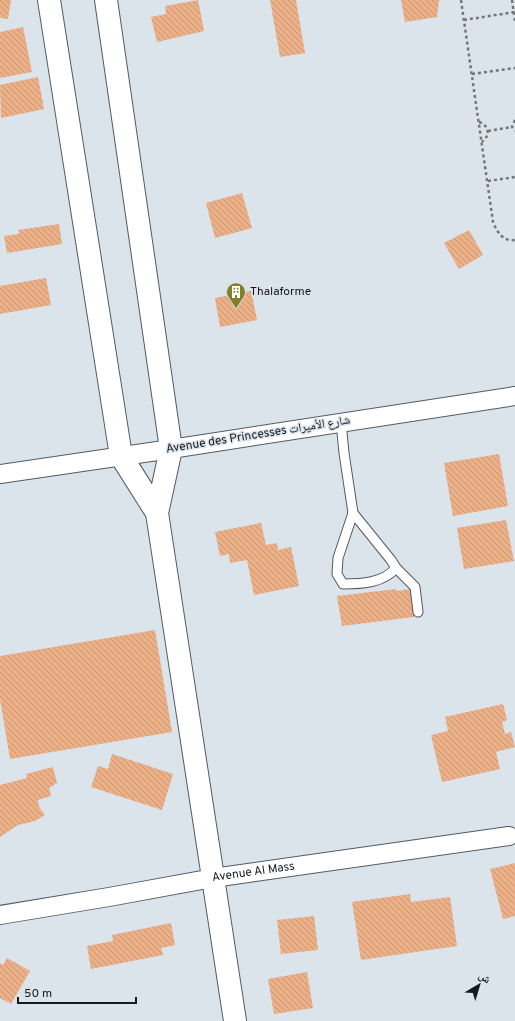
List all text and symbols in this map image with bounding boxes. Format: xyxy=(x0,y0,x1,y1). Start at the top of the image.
building icon: Thalaforme xyxy=(225,281,247,309)
place label: Thalaforme xyxy=(250,284,311,300)
street label: Avenue des Princesses شارع الأميرات xyxy=(165,412,351,457)
street label: Avenue Al Mass xyxy=(211,858,296,886)
north arrow xyxy=(459,965,499,1005)
text: ش xyxy=(476,969,494,987)
scale bar xyxy=(18,979,136,1005)
text: 50 m xyxy=(24,986,52,1002)

